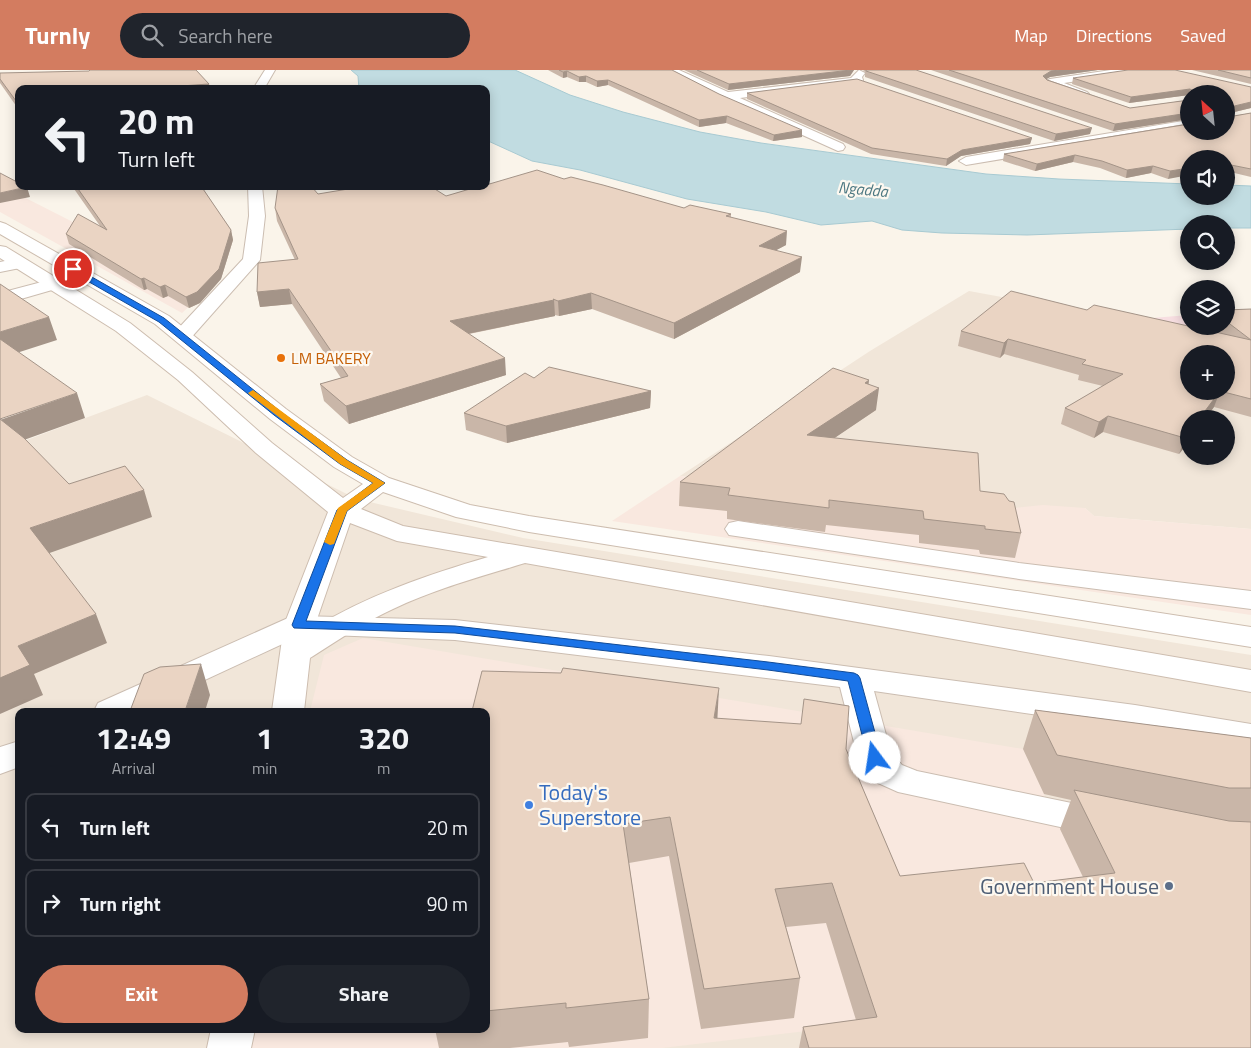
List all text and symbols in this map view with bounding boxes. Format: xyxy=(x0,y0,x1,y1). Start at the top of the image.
search box xyxy=(120,13,470,58)
text: Turnly xyxy=(25,17,90,53)
icon: search xyxy=(138,21,166,49)
text: Search here xyxy=(178,21,273,50)
text: Map xyxy=(1014,22,1048,49)
text: Directions xyxy=(1076,22,1152,49)
text: Saved xyxy=(1180,22,1226,49)
north arrow xyxy=(1180,85,1235,140)
map controls xyxy=(1180,85,1235,465)
text: 20 m xyxy=(118,94,194,148)
icon: left xyxy=(35,105,100,170)
text: Turn left xyxy=(118,142,195,176)
button: sound xyxy=(1180,150,1235,205)
water label: Ngadda xyxy=(837,175,890,203)
button: search xyxy=(1180,215,1235,270)
pin xyxy=(52,248,94,290)
icon: arrive xyxy=(59,255,87,283)
button: layers xyxy=(1180,280,1235,335)
button: + xyxy=(1180,345,1235,400)
place label: LM BAKERY xyxy=(291,346,371,370)
marker: LM BAKERY xyxy=(275,352,287,364)
button: − xyxy=(1180,410,1235,465)
text: 12:49 xyxy=(96,715,171,761)
text: 1 xyxy=(256,715,273,761)
text: 320 xyxy=(359,715,409,761)
position arrow xyxy=(848,731,900,783)
text: Arrival xyxy=(112,756,155,780)
text: min xyxy=(252,756,277,780)
text: m xyxy=(377,756,390,780)
place label: Today's Superstore xyxy=(539,775,641,834)
marker: Today's Superstore xyxy=(523,799,535,811)
icon: left xyxy=(37,813,65,841)
text: Turn left xyxy=(80,813,150,842)
text: 20 m xyxy=(427,813,468,842)
place label: Government House xyxy=(980,869,1159,903)
marker: Government House xyxy=(1163,880,1175,892)
icon: right xyxy=(37,889,65,917)
text: Turn right xyxy=(80,889,161,918)
text: 90 m xyxy=(427,889,468,918)
button: Exit xyxy=(35,965,248,1023)
button: Share xyxy=(258,965,470,1023)

